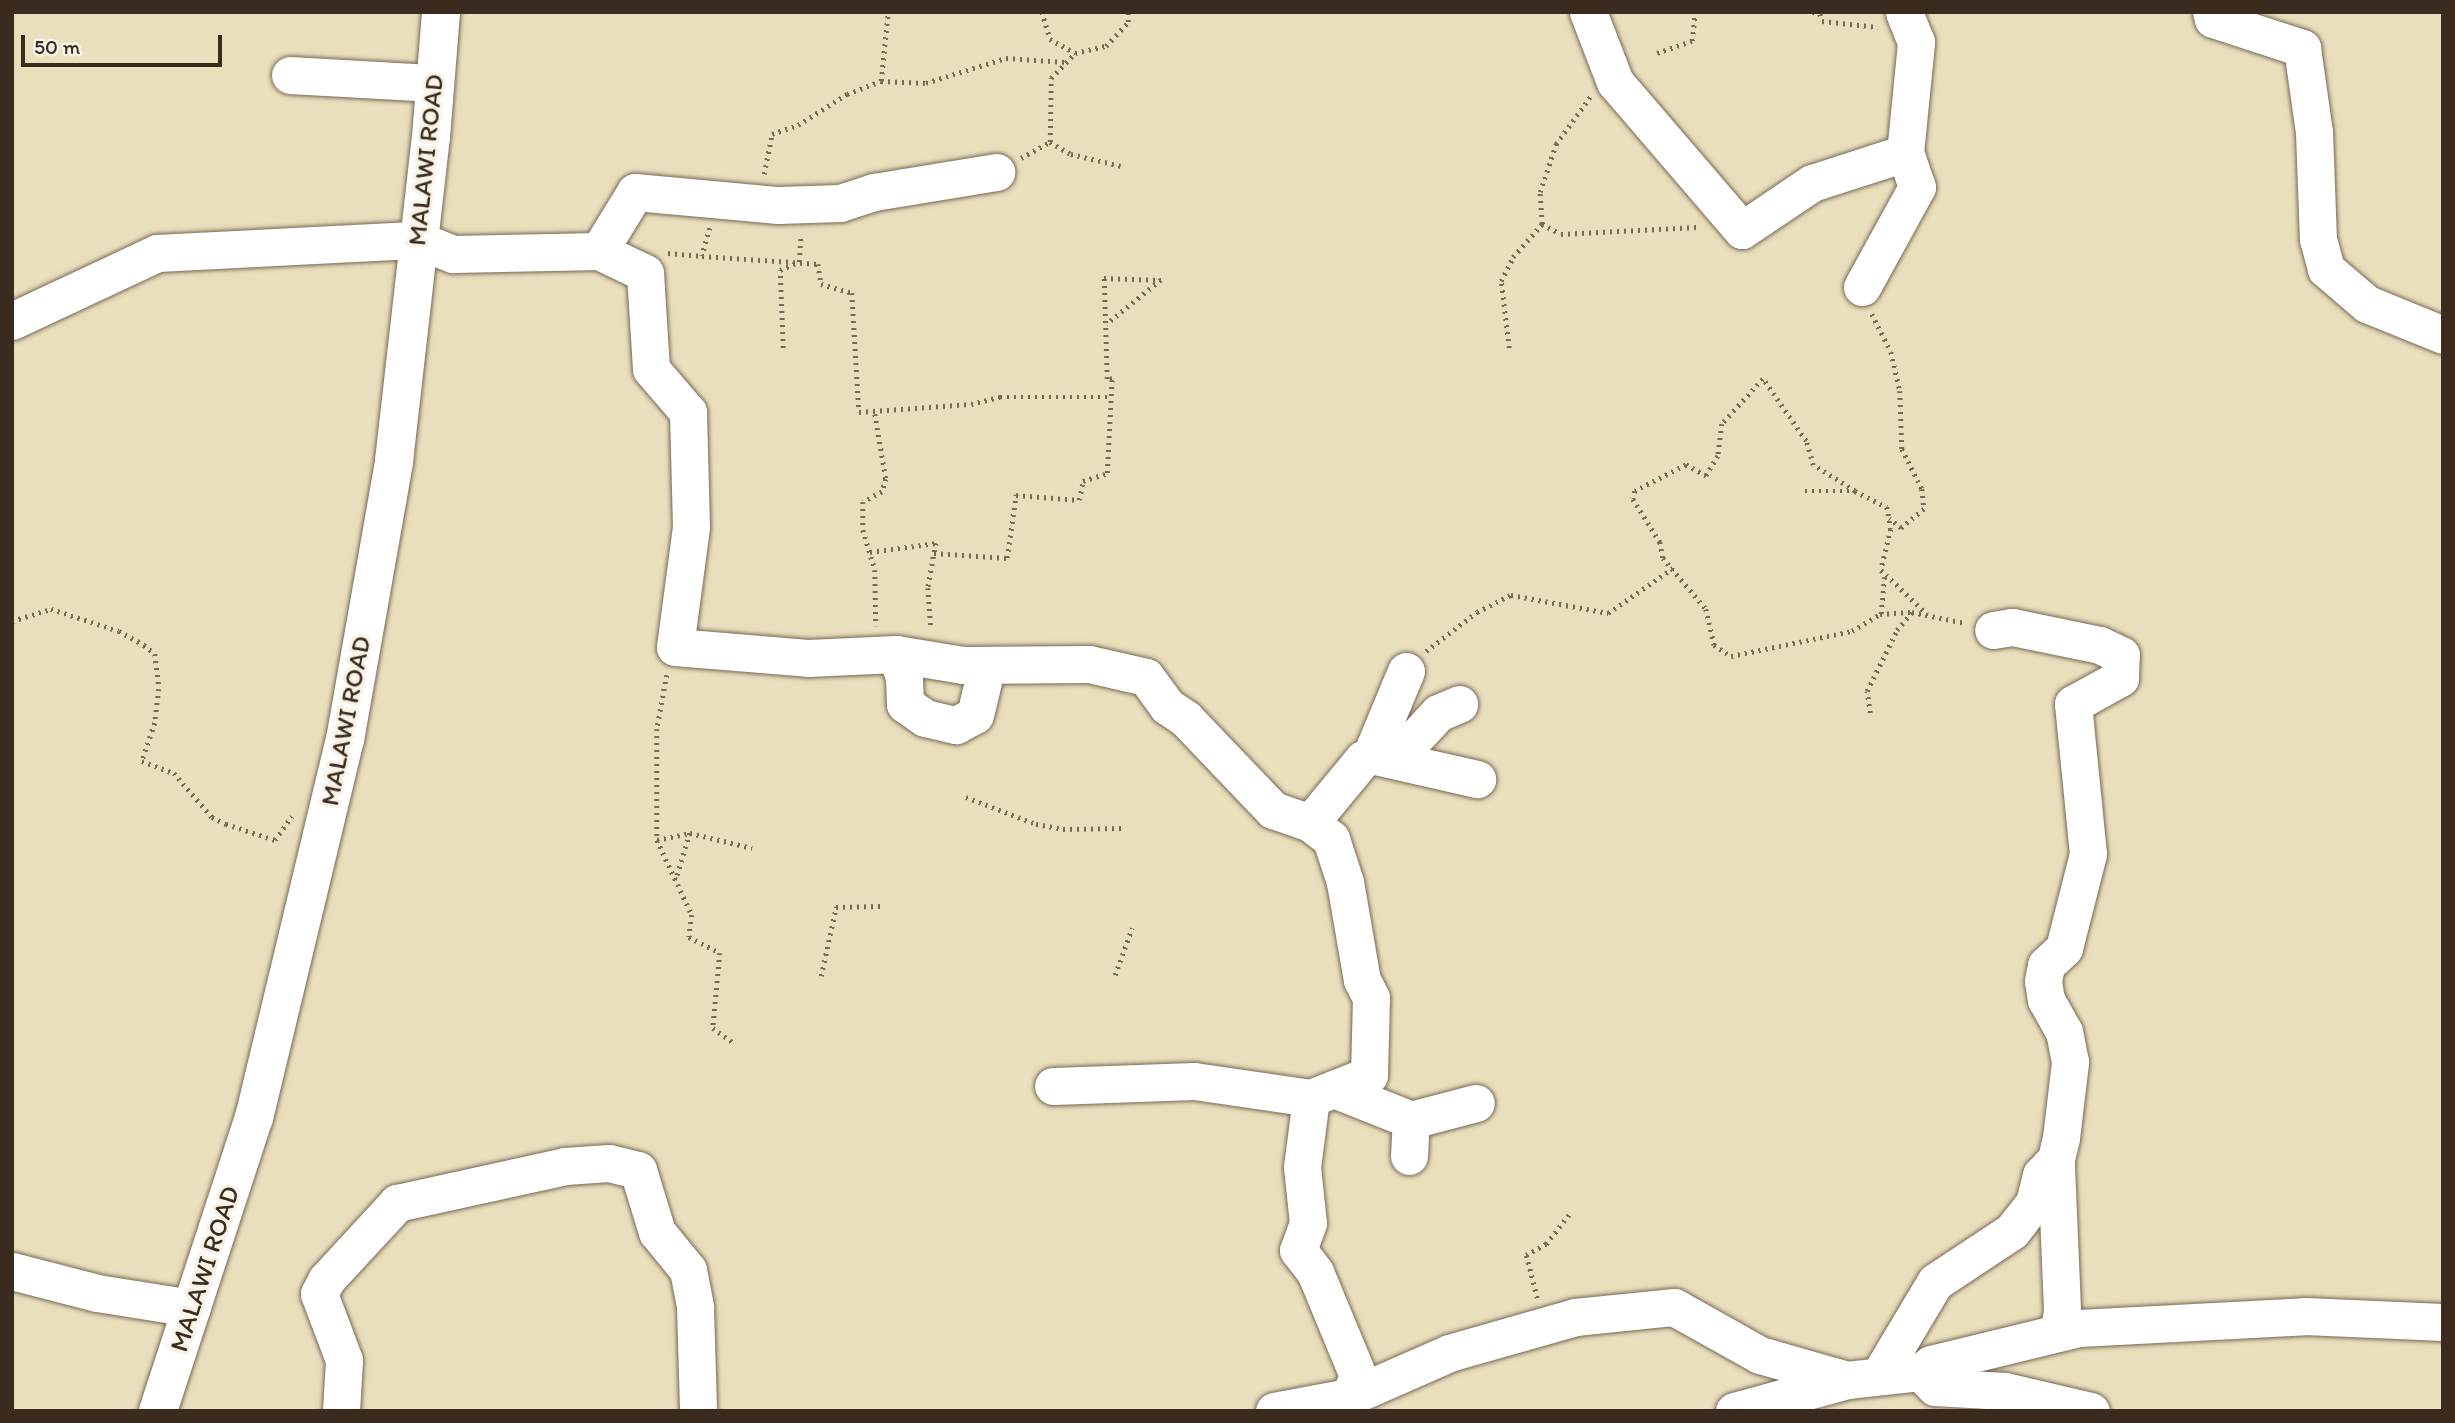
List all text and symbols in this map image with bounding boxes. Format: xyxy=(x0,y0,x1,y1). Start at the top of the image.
scale bar xyxy=(24,21,226,65)
text: 50 m xyxy=(34,34,80,59)
street label: MALAWI ROAD xyxy=(401,73,451,247)
street label: MALAWI ROAD xyxy=(314,633,378,809)
street label: MALAWI ROAD xyxy=(164,1182,246,1356)

